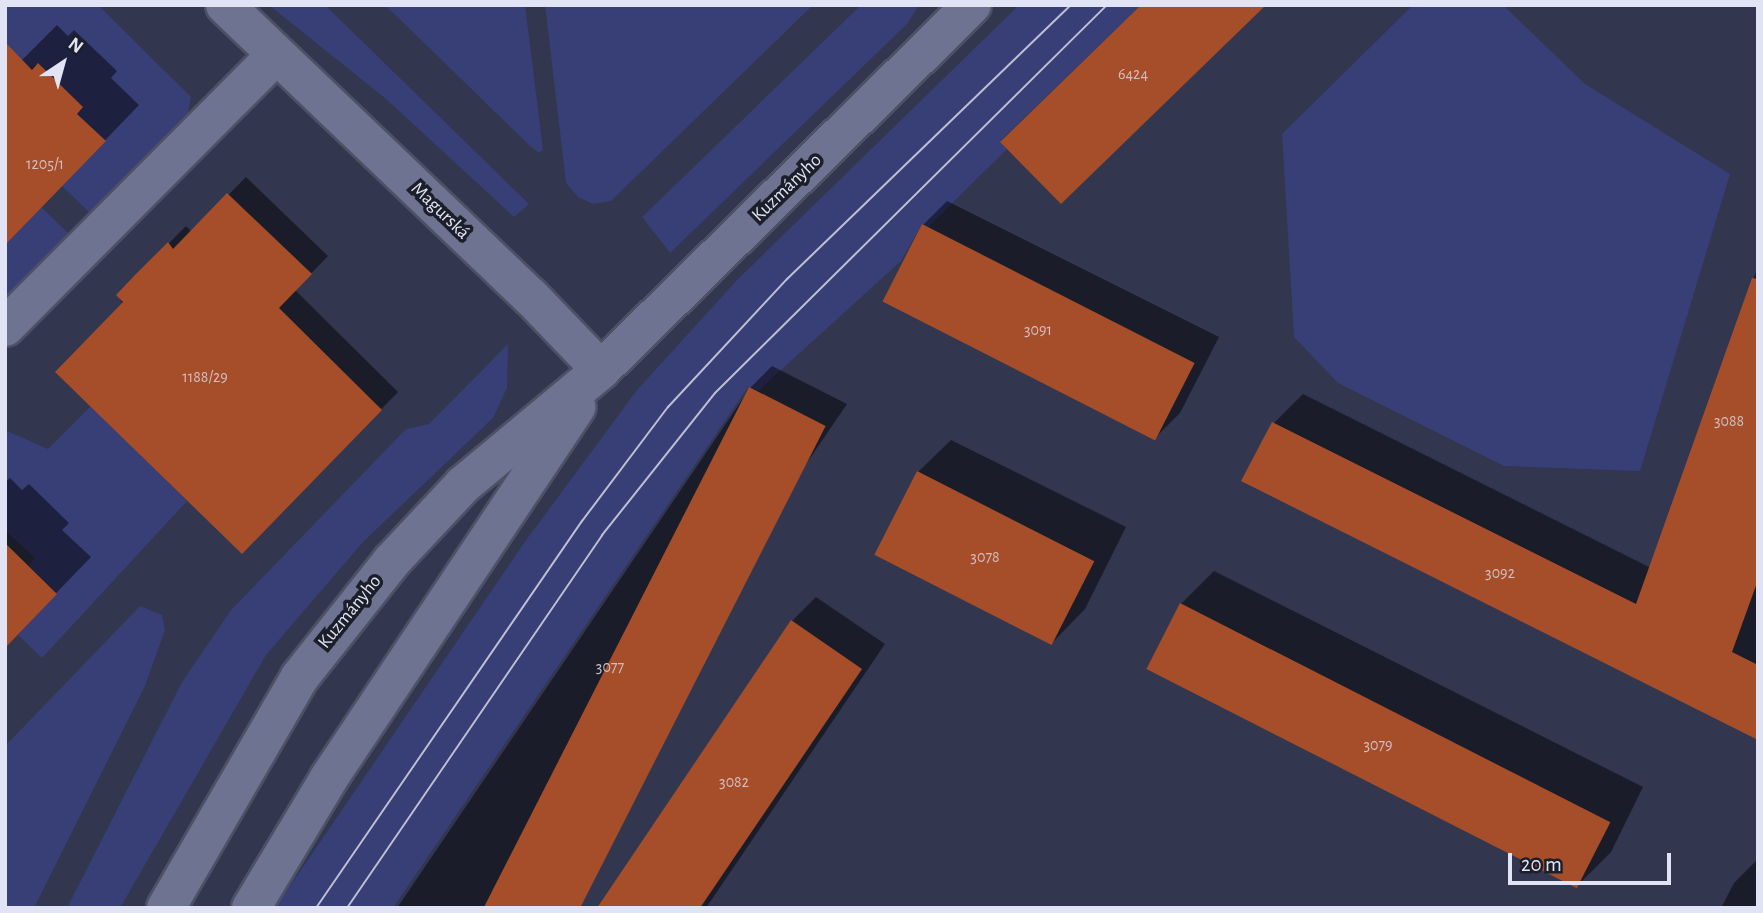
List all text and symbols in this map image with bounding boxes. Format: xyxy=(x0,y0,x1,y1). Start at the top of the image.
north arrow xyxy=(28,28,98,98)
text: N xyxy=(65,34,87,57)
house number: 6424 xyxy=(1118,64,1148,84)
street label: Kuzmányho xyxy=(747,149,827,227)
house number: 1205/1 xyxy=(26,154,64,174)
street label: Magurská xyxy=(406,178,474,244)
house number: 3091 xyxy=(1024,320,1052,340)
house number: 1188/29 xyxy=(182,367,228,387)
house number: 3088 xyxy=(1714,411,1744,431)
house number: 3078 xyxy=(970,547,1000,567)
house number: 3092 xyxy=(1485,563,1515,583)
street label: Kuzmányho xyxy=(313,571,387,653)
house number: 3077 xyxy=(596,657,624,677)
house number: 3079 xyxy=(1363,735,1393,755)
house number: 3082 xyxy=(719,772,749,792)
scale bar xyxy=(1511,839,1674,883)
text: 20 m xyxy=(1521,854,1562,875)

